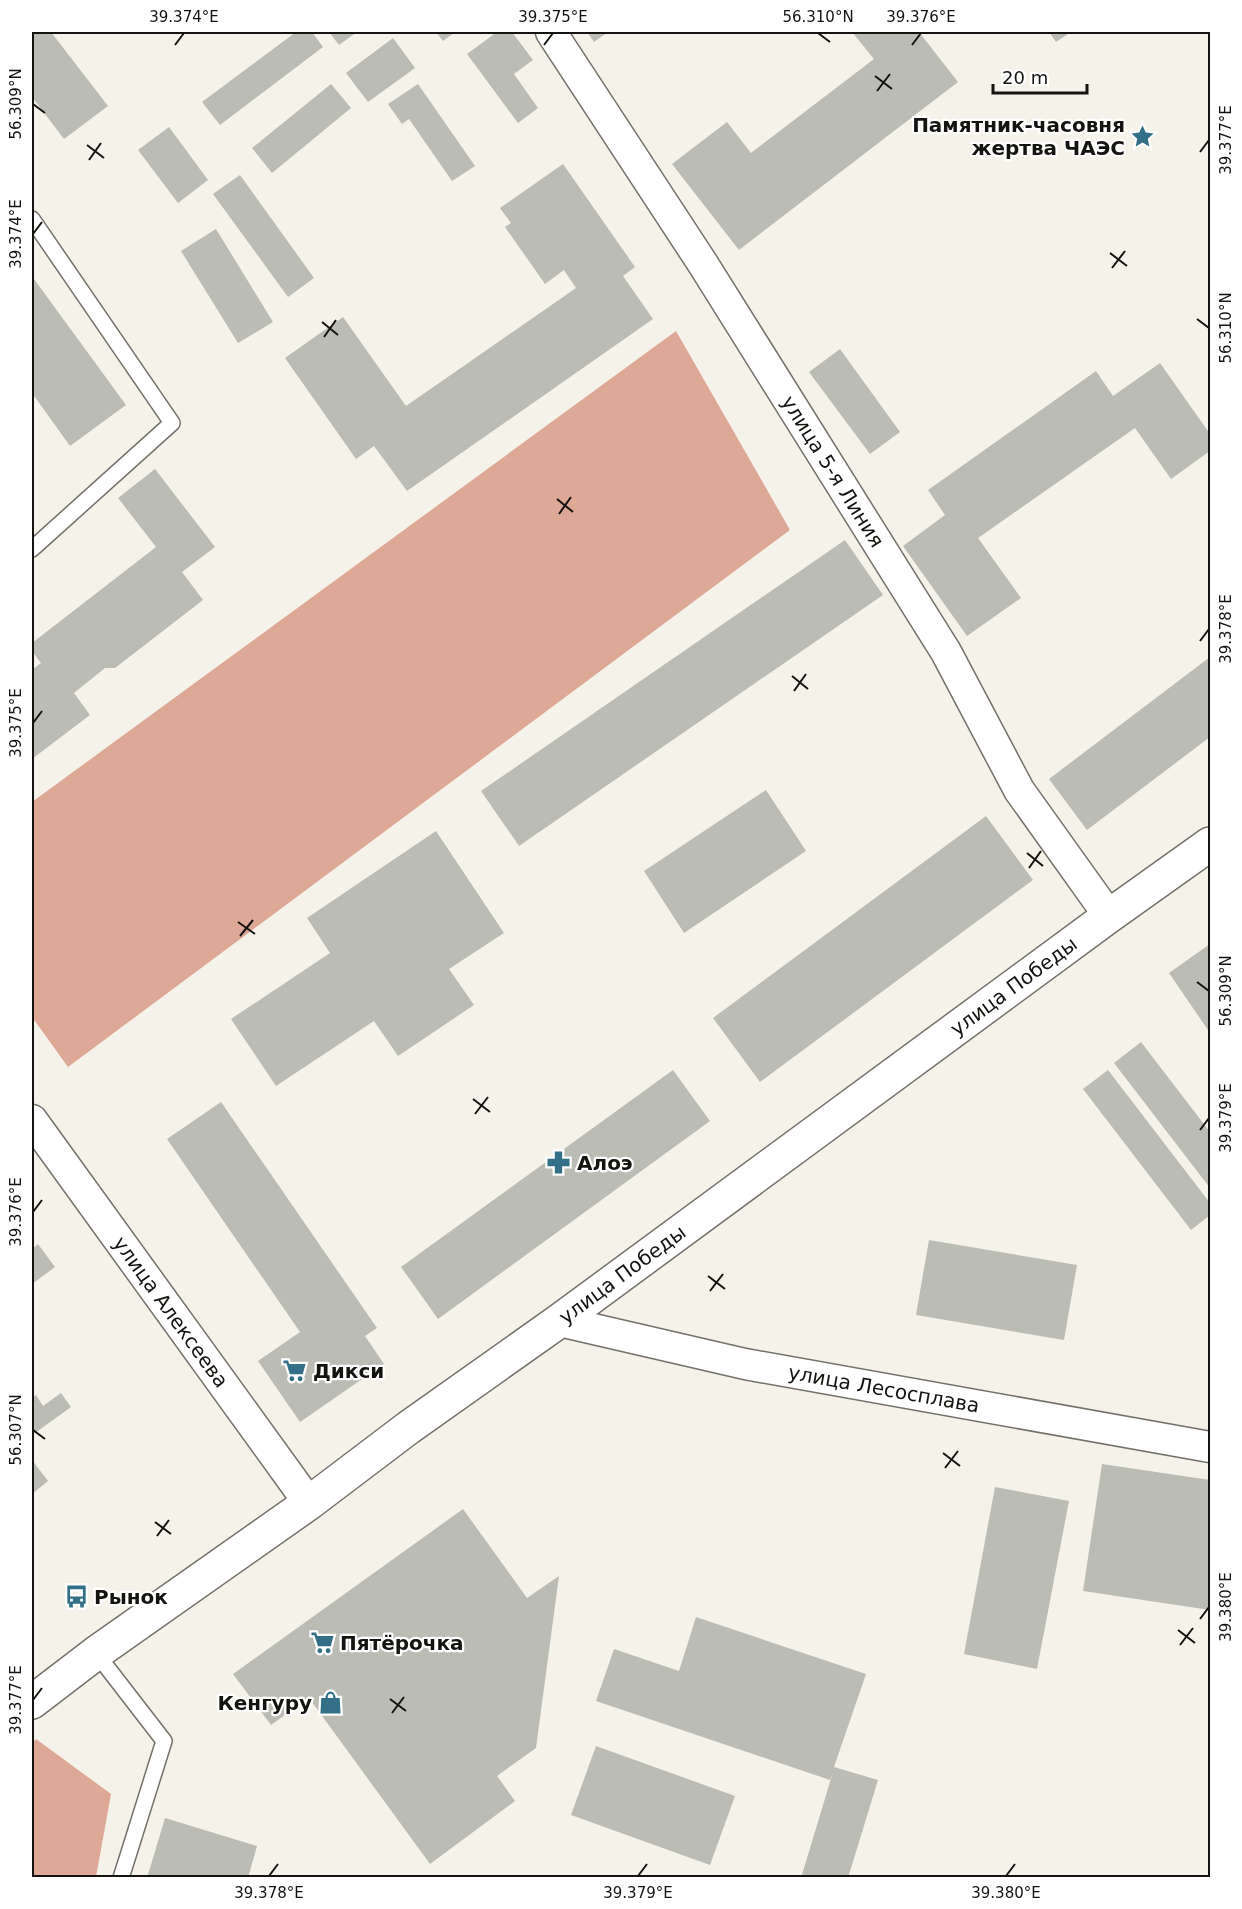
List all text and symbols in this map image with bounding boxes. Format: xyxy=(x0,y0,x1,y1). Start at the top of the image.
text: 39.374°E xyxy=(149,8,219,26)
text: 39.375°E xyxy=(518,8,588,26)
text: 56.310°N xyxy=(782,8,854,26)
text: 39.376°E xyxy=(886,8,956,26)
scale bar xyxy=(993,57,1088,95)
text: 20 m xyxy=(1002,67,1048,88)
text: 56.309°N xyxy=(7,68,25,140)
text: 39.377°E xyxy=(1217,105,1235,175)
place label: Памятник-часовня жертва ЧАЭС xyxy=(912,113,1125,160)
place icon: Памятник-часовня жертва ЧАЭС xyxy=(1130,124,1156,150)
text: 39.374°E xyxy=(7,199,25,269)
text: 56.310°N xyxy=(1217,292,1235,364)
street label: улица 5-я Линия xyxy=(776,391,889,552)
text: 39.378°E xyxy=(1217,594,1235,664)
text: 39.375°E xyxy=(7,688,25,758)
street label: улица Победы xyxy=(946,932,1082,1041)
text: 56.309°N xyxy=(1217,955,1235,1027)
text: 39.379°E xyxy=(1217,1083,1235,1153)
pharmacy icon: Алоэ xyxy=(546,1150,572,1176)
place label: Алоэ xyxy=(577,1151,633,1175)
text: 39.376°E xyxy=(7,1177,25,1247)
street label: улица Победы xyxy=(554,1220,690,1329)
street label: улица Алексеева xyxy=(108,1232,233,1392)
supermarket icon: Дикси xyxy=(282,1358,308,1384)
place label: Дикси xyxy=(313,1359,384,1383)
street label: улица Лесосплава xyxy=(786,1360,981,1418)
text: 56.307°N xyxy=(7,1394,25,1466)
text: 39.380°E xyxy=(1217,1572,1235,1642)
bus stop icon: Рынок xyxy=(63,1584,89,1610)
place label: Рынок xyxy=(94,1585,168,1609)
supermarket icon: Пятёрочка xyxy=(309,1630,335,1656)
place label: Пятёрочка xyxy=(340,1631,464,1655)
text: 39.377°E xyxy=(7,1665,25,1735)
shop icon: Кенгуру xyxy=(317,1690,343,1716)
place label: Кенгуру xyxy=(217,1691,312,1715)
text: 39.378°E xyxy=(234,1884,304,1902)
text: 39.379°E xyxy=(603,1884,673,1902)
text: 39.380°E xyxy=(971,1884,1041,1902)

